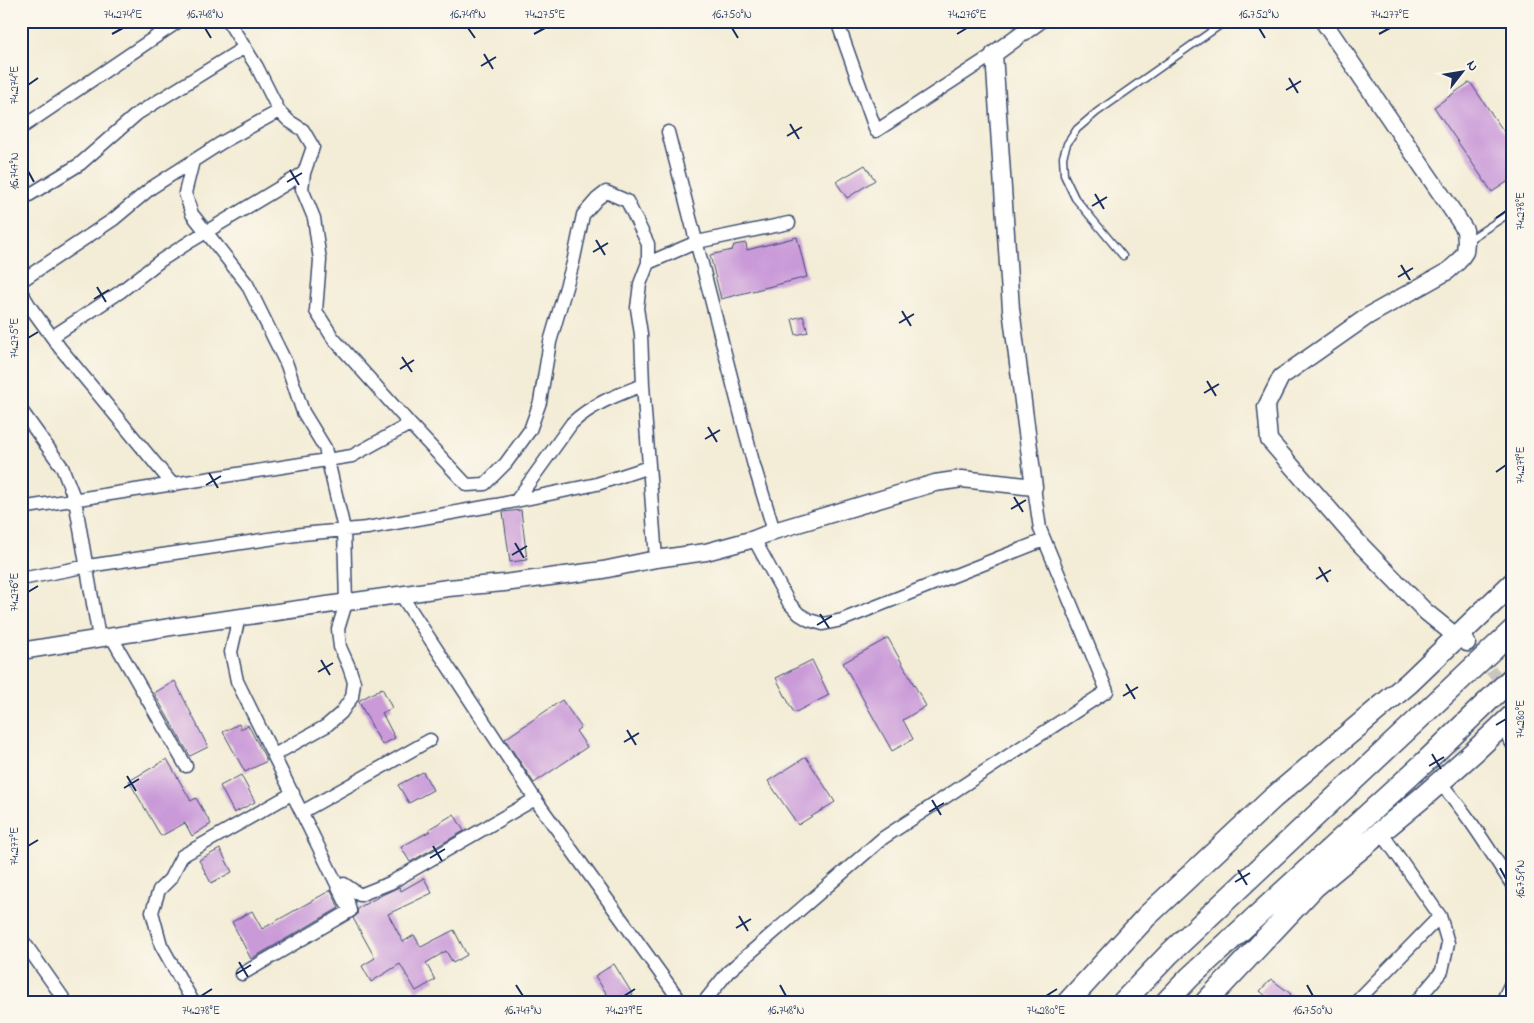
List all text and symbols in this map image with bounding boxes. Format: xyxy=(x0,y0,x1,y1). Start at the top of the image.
text: 74.274°E xyxy=(104,6,142,24)
text: 16.748°N xyxy=(186,6,224,24)
text: 16.749°N xyxy=(450,6,486,24)
text: 74.275°E xyxy=(525,6,565,24)
text: 16.750°N xyxy=(712,6,752,24)
text: 74.276°E xyxy=(947,6,987,24)
text: 16.752°N xyxy=(1239,6,1279,24)
text: 74.277°E xyxy=(1371,6,1409,24)
north arrow xyxy=(1436,48,1486,98)
text: N xyxy=(1460,57,1483,76)
text: 74.274°E xyxy=(6,66,24,104)
text: 16.747°N xyxy=(6,152,24,190)
text: 74.278°E xyxy=(1512,192,1530,230)
text: 74.275°E xyxy=(6,318,24,358)
text: 74.279°E xyxy=(1512,446,1530,484)
text: 74.276°E xyxy=(6,572,24,612)
text: 74.280°E xyxy=(1512,700,1530,738)
text: 74.277°E xyxy=(6,827,24,865)
text: 16.751°N xyxy=(1512,860,1530,898)
text: 74.278°E xyxy=(182,1002,220,1020)
text: 16.747°N xyxy=(504,1002,542,1020)
text: 74.279°E xyxy=(605,1002,643,1020)
text: 16.748°N xyxy=(767,1002,805,1020)
text: 74.280°E xyxy=(1027,1002,1065,1020)
text: 16.750°N xyxy=(1293,1002,1333,1020)

